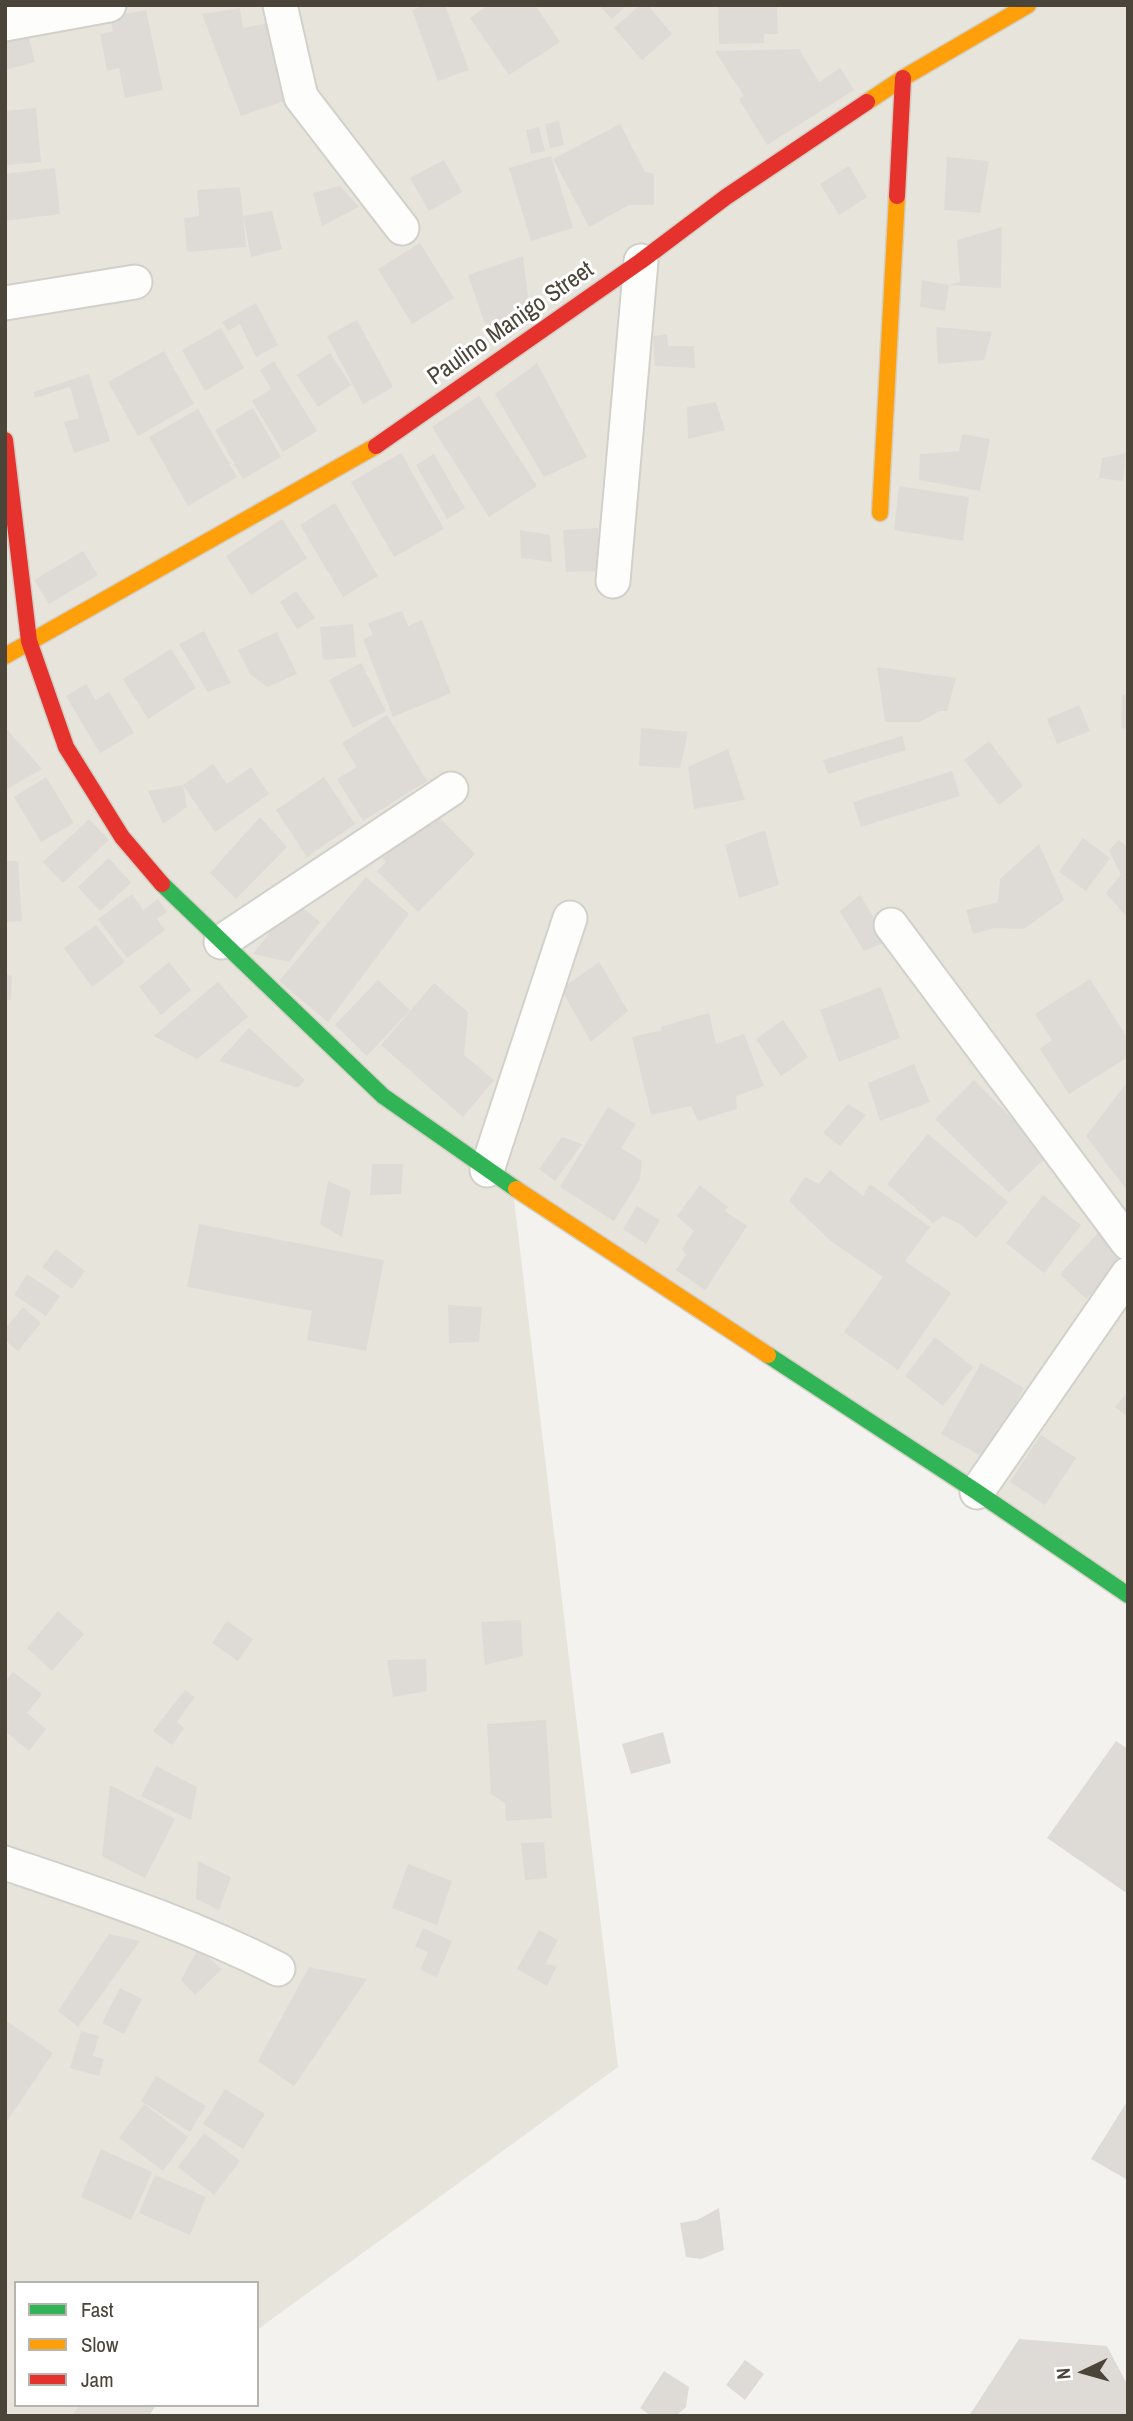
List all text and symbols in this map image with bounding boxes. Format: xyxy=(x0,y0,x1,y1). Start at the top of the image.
street label: Paulino Manigo Street xyxy=(423,256,599,392)
legend xyxy=(14,2281,259,2407)
text: Fast xyxy=(81,2295,114,2324)
text: Slow xyxy=(81,2330,118,2359)
north arrow xyxy=(1049,2337,1119,2407)
text: Jam xyxy=(81,2365,114,2394)
text: N xyxy=(1050,2367,1077,2381)

